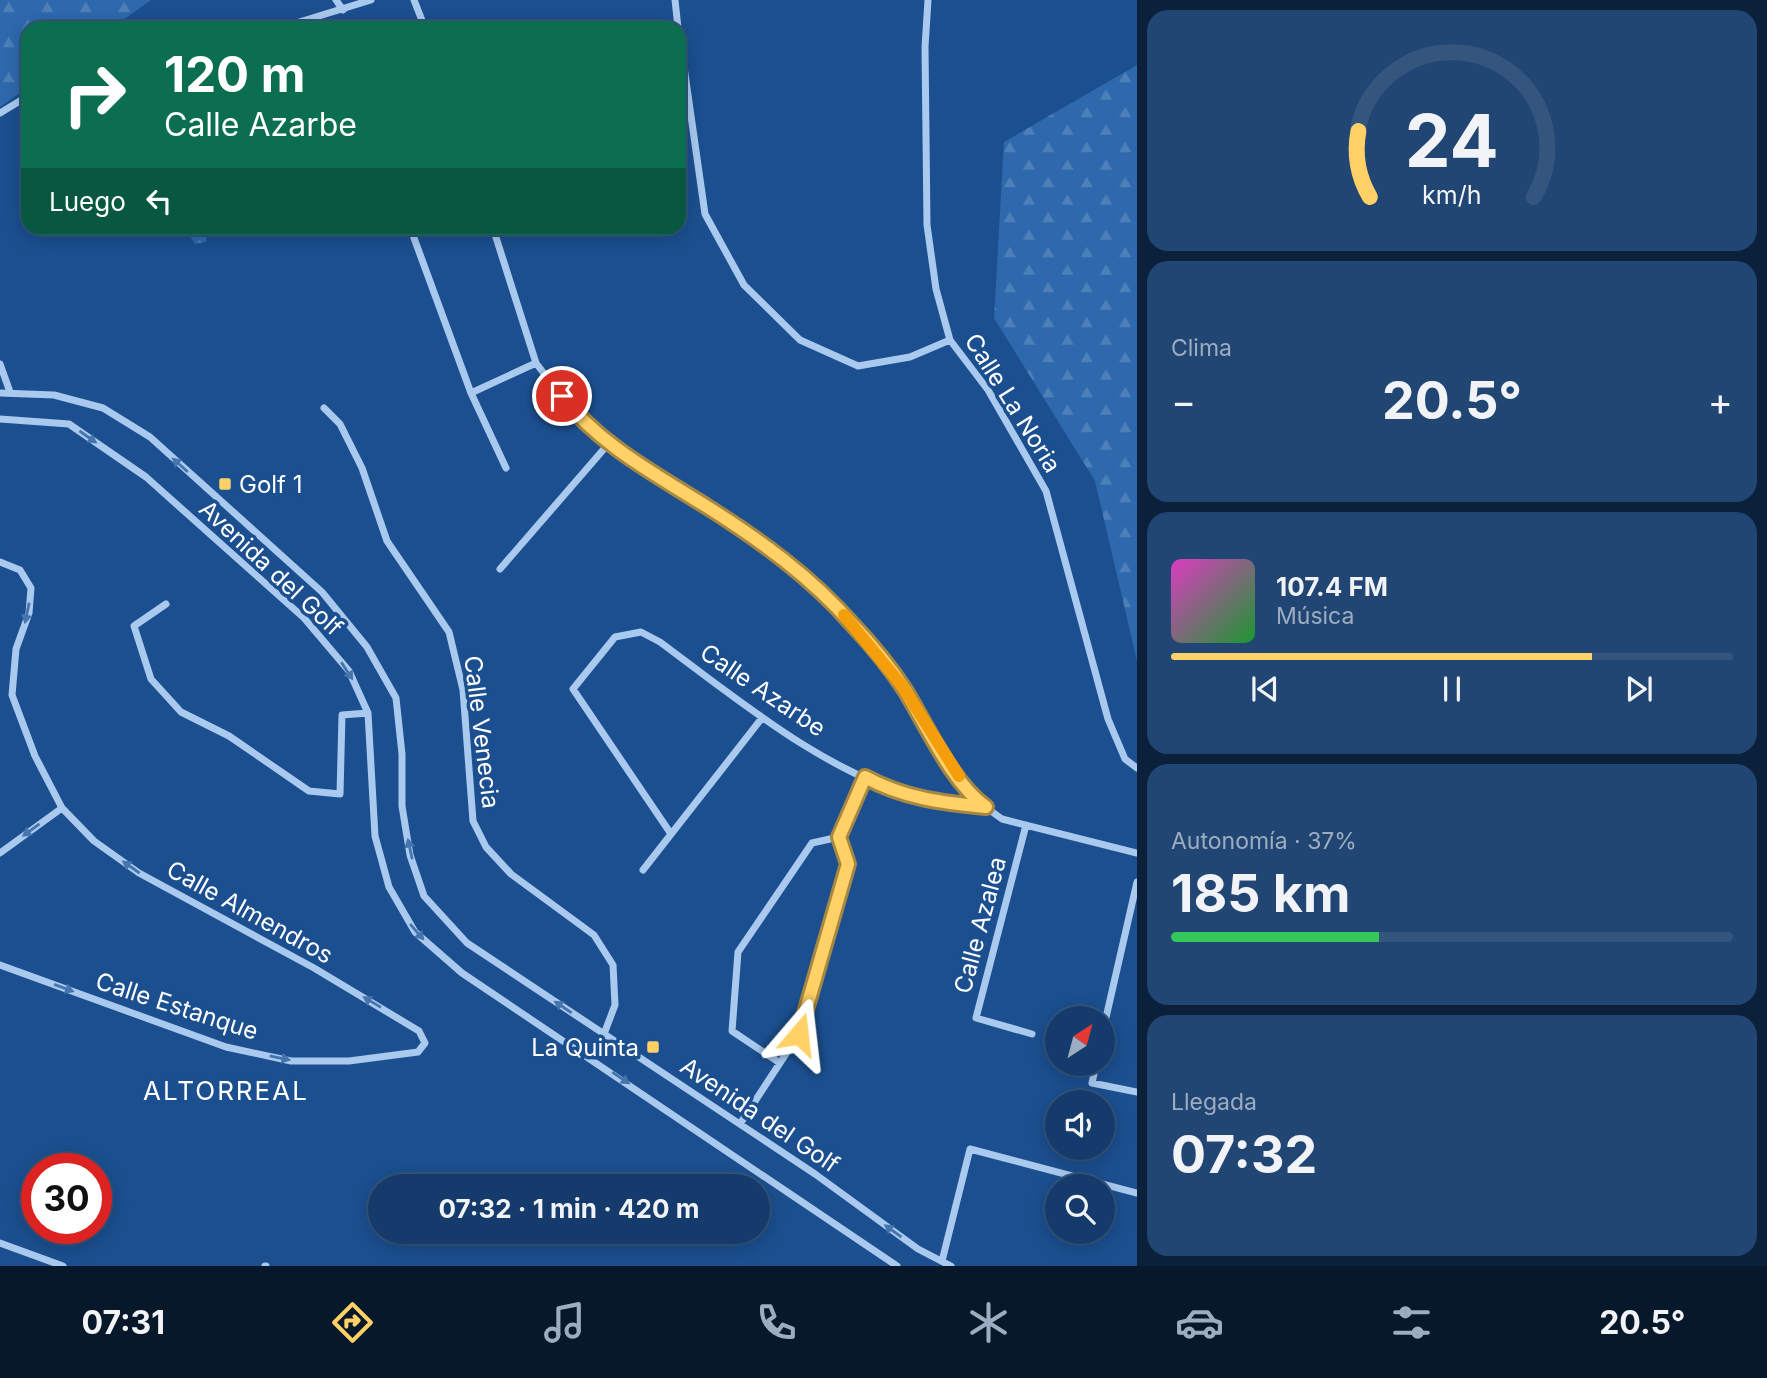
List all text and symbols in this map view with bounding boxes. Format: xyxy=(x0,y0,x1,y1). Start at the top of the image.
text: 120 m xyxy=(164,45,305,104)
icon: right xyxy=(49,49,140,140)
text: 24 xyxy=(1405,96,1499,185)
text: Calle Azarbe xyxy=(164,105,357,144)
text: km/h xyxy=(1422,179,1482,209)
icon: left xyxy=(140,182,178,220)
text: Luego xyxy=(49,186,126,217)
street label: Calle La Noria xyxy=(959,328,1067,478)
text: Clima xyxy=(1171,334,1232,362)
pin xyxy=(532,366,592,426)
text: 20.5° xyxy=(1382,369,1522,432)
icon: arrive xyxy=(543,377,581,415)
text: − xyxy=(1171,378,1196,424)
text: + xyxy=(1708,378,1733,424)
one-way arrow xyxy=(79,430,97,444)
one-way arrow xyxy=(172,457,189,473)
place label: Golf 1 xyxy=(239,470,303,499)
marker: Golf 1 xyxy=(217,476,233,492)
street label: Avenida del Golf xyxy=(193,494,349,642)
text: 107.4 FM xyxy=(1276,571,1388,602)
one-way arrow xyxy=(22,602,33,624)
text: Música xyxy=(1276,602,1354,630)
street label: Calle Azarbe xyxy=(695,638,831,742)
street label: Calle Venecia xyxy=(458,654,506,810)
one-way arrow xyxy=(340,661,353,681)
icon: previous xyxy=(1246,670,1284,708)
icon: pause xyxy=(1433,670,1471,708)
icon: next xyxy=(1620,670,1658,708)
one-way arrow xyxy=(22,823,40,837)
text: Autonomía · 37% xyxy=(1171,827,1357,855)
one-way arrow xyxy=(404,838,415,860)
street label: Calle Almendros xyxy=(162,854,338,970)
street label: Calle Azalea xyxy=(948,854,1012,996)
one-way arrow xyxy=(122,860,140,874)
text: 185 km xyxy=(1171,862,1350,925)
one-way arrow xyxy=(409,923,425,941)
street label: Calle Estanque xyxy=(92,966,262,1046)
one-way arrow xyxy=(54,983,75,994)
one-way arrow xyxy=(362,996,381,1009)
position arrow xyxy=(762,997,836,1071)
one-way arrow xyxy=(553,1000,573,1013)
north arrow xyxy=(1045,1006,1115,1076)
map controls xyxy=(1045,1006,1115,1244)
place label: La Quinta xyxy=(531,1033,639,1062)
marker: La Quinta xyxy=(645,1039,661,1055)
street label: Avenida del Golf xyxy=(675,1051,845,1179)
one-way arrow xyxy=(269,1053,291,1064)
one-way arrow xyxy=(611,1072,631,1085)
district label: ALTORREAL xyxy=(143,1075,309,1106)
text: Llegada xyxy=(1171,1088,1257,1116)
button: sound xyxy=(1045,1090,1115,1160)
text: 07:32 xyxy=(1171,1123,1317,1186)
speed limit sign: 30 xyxy=(21,1153,112,1244)
button: search xyxy=(1045,1174,1115,1244)
text: 07:32 · 1 min · 420 m xyxy=(439,1193,699,1224)
one-way arrow xyxy=(884,1224,902,1238)
icon: directions xyxy=(328,1298,377,1347)
icon: music xyxy=(540,1298,589,1347)
icon: phone xyxy=(752,1298,801,1347)
icon: climate xyxy=(964,1298,1013,1347)
icon: car xyxy=(1175,1298,1224,1347)
icon: filters xyxy=(1387,1298,1436,1347)
text: 07:31 xyxy=(81,1303,165,1342)
text: 20.5° xyxy=(1599,1303,1685,1342)

